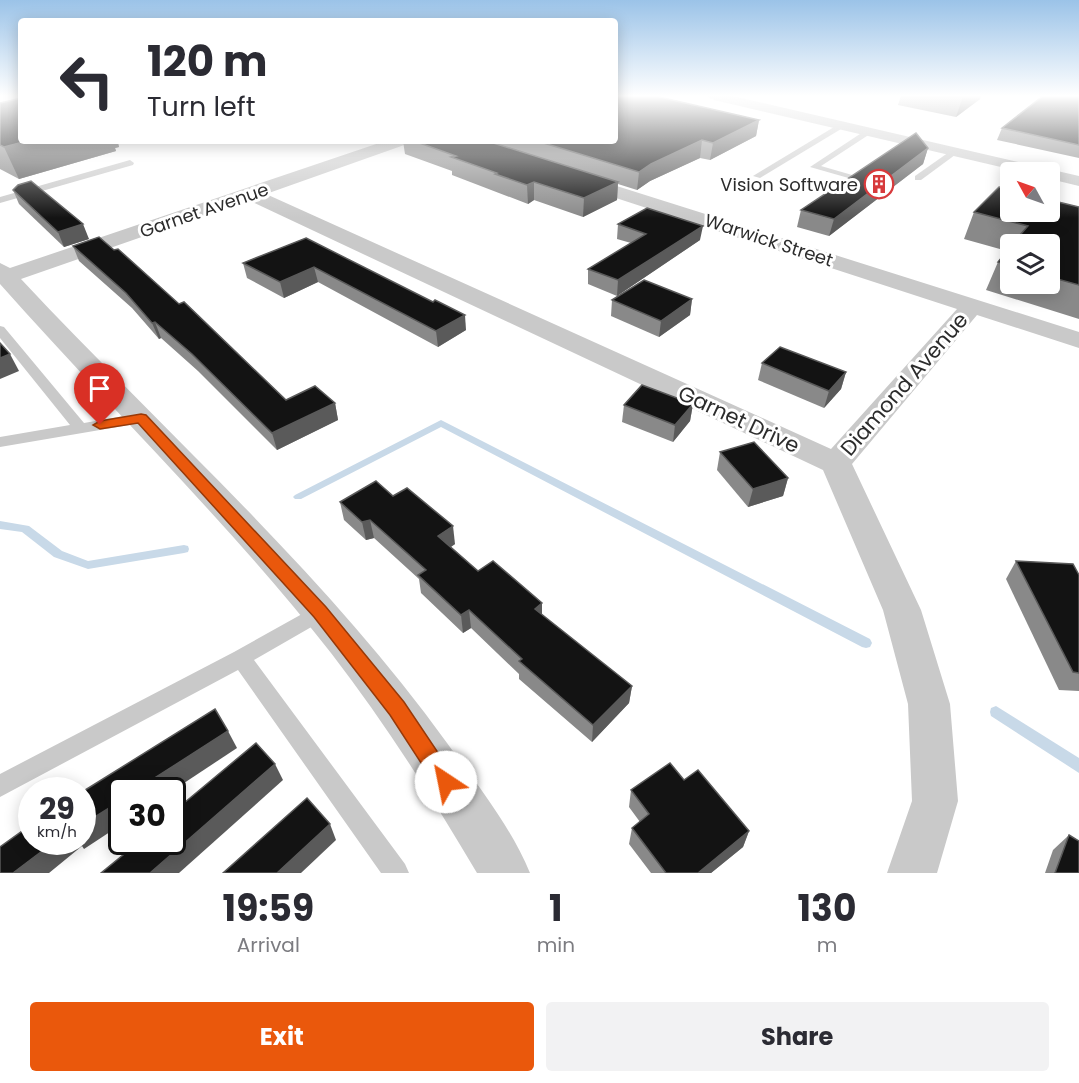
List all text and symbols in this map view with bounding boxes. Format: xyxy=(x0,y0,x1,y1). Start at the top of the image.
text: 120 m xyxy=(147,32,268,91)
icon: left xyxy=(48,42,126,120)
text: Turn left xyxy=(147,88,256,125)
north arrow xyxy=(1000,162,1060,222)
map controls xyxy=(1000,162,1060,294)
building icon: Vision Software xyxy=(863,168,895,200)
place label: Vision Software xyxy=(720,172,858,197)
street label: Garnet Avenue xyxy=(136,176,272,244)
street label: Warwick Street xyxy=(702,208,836,272)
button: layers xyxy=(1000,234,1060,294)
street label: Diamond Avenue xyxy=(834,306,974,462)
pin xyxy=(74,363,125,425)
icon: arrive xyxy=(83,372,116,405)
street label: Garnet Drive xyxy=(674,378,804,460)
position arrow xyxy=(414,750,478,814)
speed limit sign: 30 xyxy=(108,777,186,855)
text: 29 xyxy=(39,787,75,830)
text: km/h xyxy=(37,821,77,842)
text: 19:59 xyxy=(223,883,314,934)
text: 1 xyxy=(549,883,563,934)
text: 130 xyxy=(798,883,856,934)
text: Arrival xyxy=(237,931,300,959)
text: min xyxy=(537,931,575,959)
text: m xyxy=(817,931,837,959)
button: Exit xyxy=(30,1002,534,1071)
button: Share xyxy=(546,1002,1049,1071)

